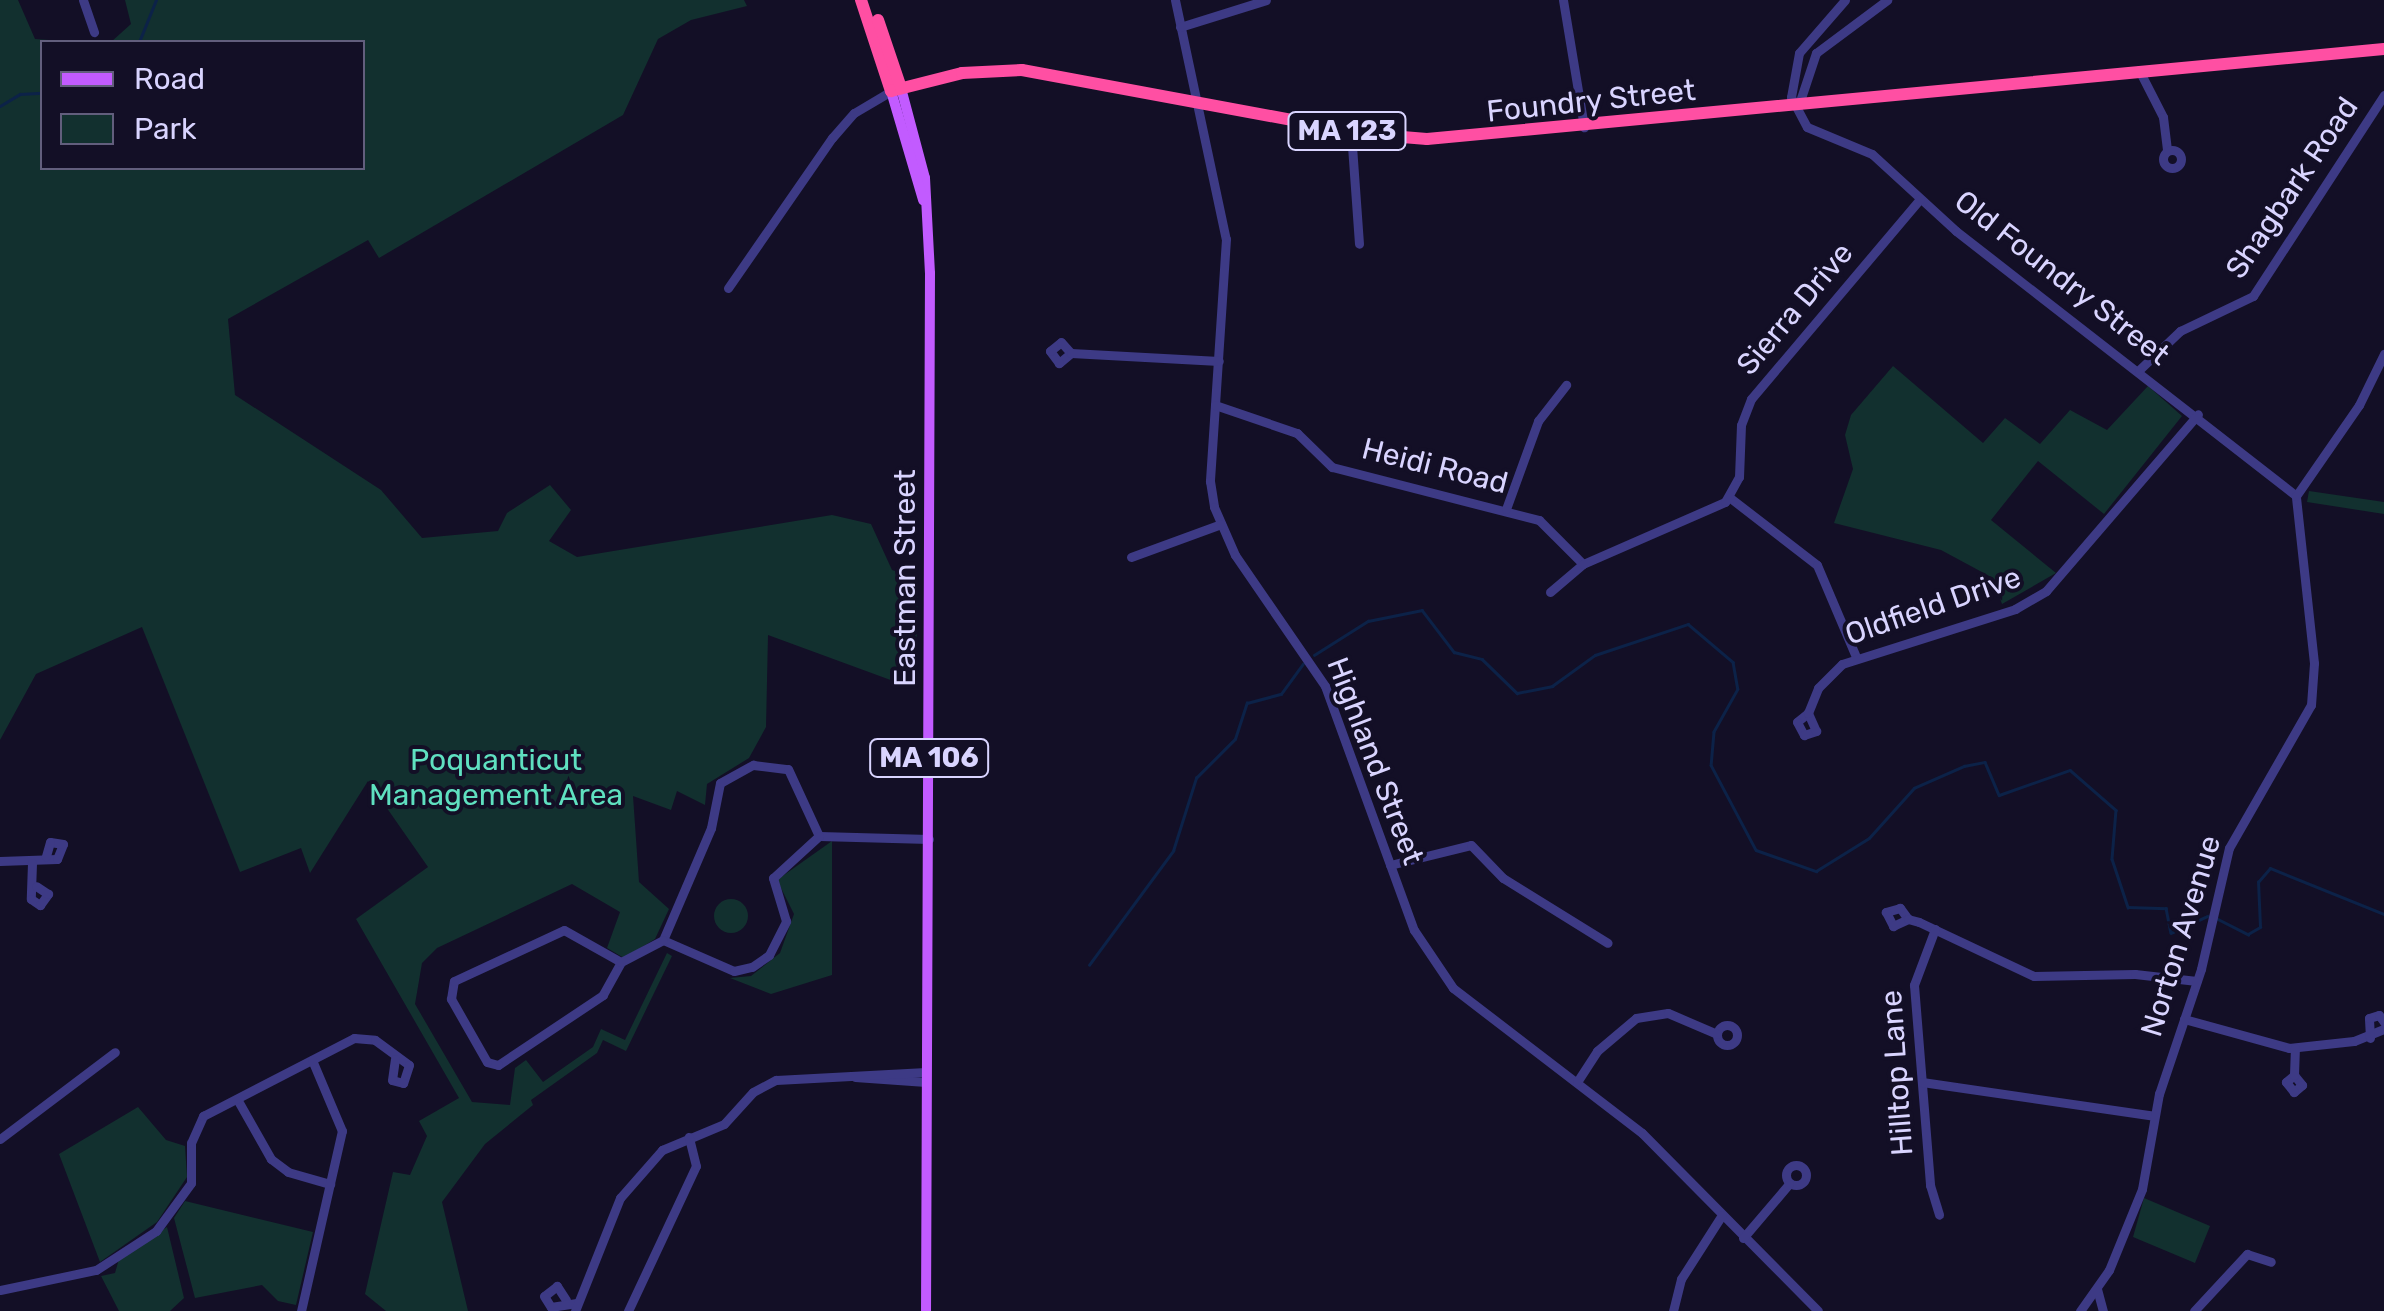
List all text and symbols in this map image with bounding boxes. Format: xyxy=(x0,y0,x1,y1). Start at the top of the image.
legend xyxy=(40,40,365,170)
text: Road xyxy=(134,61,205,97)
street label: Foundry Street xyxy=(1484,72,1698,130)
street label: Shagbark Road xyxy=(2218,90,2366,286)
road number: MA 123 xyxy=(1287,108,1407,154)
text: Park xyxy=(134,111,196,147)
street label: Old Foundry Street xyxy=(1947,183,2177,373)
street label: Sierra Drive xyxy=(1729,236,1861,382)
street label: Heidi Road xyxy=(1358,431,1512,501)
street label: Eastman Street xyxy=(887,469,923,687)
street label: Oldfield Drive xyxy=(1840,559,2026,653)
street label: Highland Street xyxy=(1319,652,1431,870)
road number: MA 106 xyxy=(866,735,992,781)
park label: Poquanticut Management Area xyxy=(369,742,623,812)
street label: Norton Avenue xyxy=(2133,831,2229,1041)
street label: Hilltop Lane xyxy=(1873,989,1921,1157)

